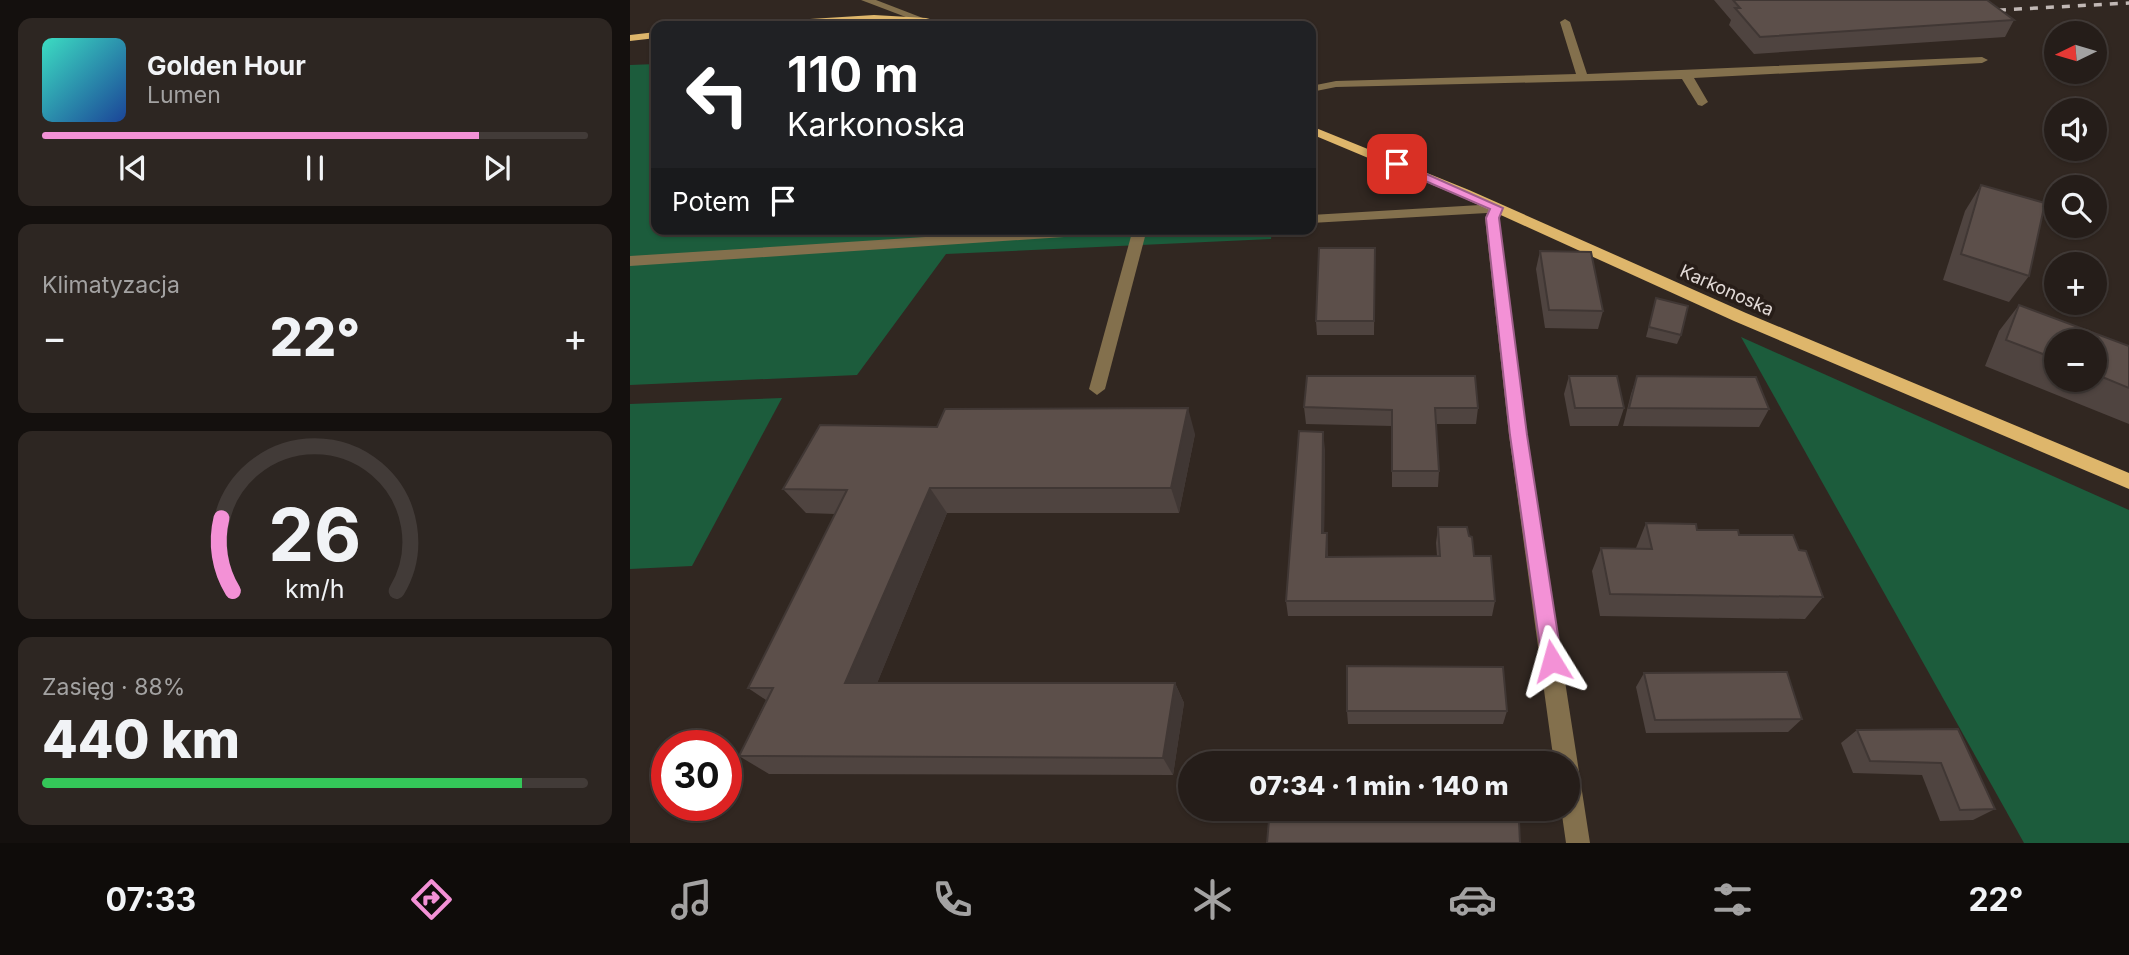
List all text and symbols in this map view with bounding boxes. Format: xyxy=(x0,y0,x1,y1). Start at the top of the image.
north arrow xyxy=(2044,21,2107,84)
map controls xyxy=(2044,21,2107,392)
text: 110 m xyxy=(787,45,919,104)
icon: left xyxy=(672,49,763,140)
text: Golden Hour xyxy=(147,50,306,81)
text: Lumen xyxy=(147,81,221,109)
button: sound xyxy=(2044,98,2107,161)
text: Karkonoska xyxy=(787,105,966,144)
pin xyxy=(1367,134,1427,194)
icon: arrive xyxy=(1378,145,1416,183)
icon: previous xyxy=(114,149,152,187)
icon: pause xyxy=(296,149,334,187)
icon: next xyxy=(478,149,516,187)
button: search xyxy=(2044,175,2107,238)
icon: arrive xyxy=(764,182,802,220)
text: Potem xyxy=(672,186,750,217)
button: + xyxy=(2044,252,2107,315)
street label: Karkonoska xyxy=(1677,260,1777,320)
text: Klimatyzacja xyxy=(42,271,180,299)
text: 22° xyxy=(270,306,360,369)
text: − xyxy=(42,314,67,360)
text: + xyxy=(563,314,588,360)
button: − xyxy=(2044,329,2107,392)
text: 26 xyxy=(268,490,362,579)
text: km/h xyxy=(285,573,345,603)
position arrow xyxy=(1515,624,1589,698)
text: Zasięg · 88% xyxy=(42,673,185,701)
text: 440 km xyxy=(42,708,240,771)
speed limit sign: 30 xyxy=(651,730,742,821)
text: 07:34 · 1 min · 140 m xyxy=(1249,770,1509,801)
icon: directions xyxy=(407,875,456,924)
icon: music xyxy=(667,875,716,924)
icon: phone xyxy=(928,875,977,924)
icon: climate xyxy=(1188,875,1237,924)
icon: car xyxy=(1448,875,1497,924)
icon: filters xyxy=(1708,875,1757,924)
text: 07:33 xyxy=(106,880,196,919)
text: 22° xyxy=(1968,880,2023,919)

